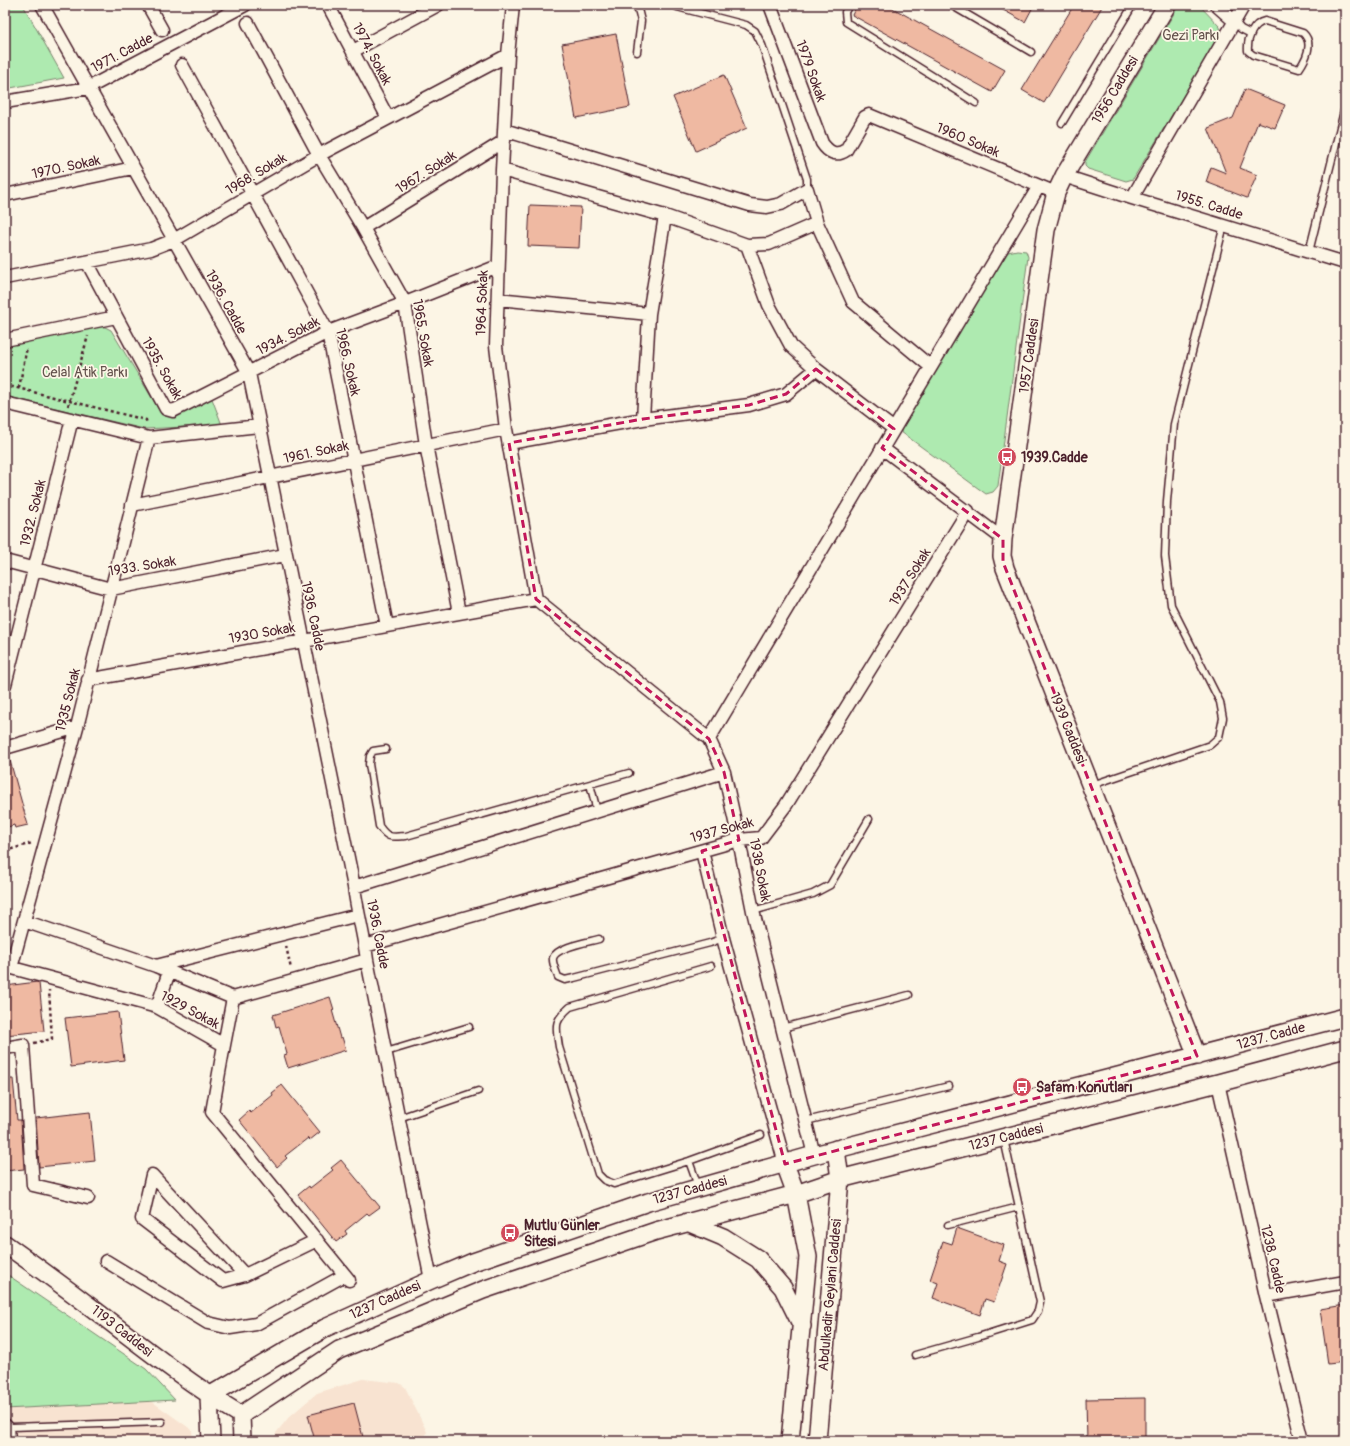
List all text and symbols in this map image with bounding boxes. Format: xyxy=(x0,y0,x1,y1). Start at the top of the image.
street label: 1974. Sokak xyxy=(348,20,396,88)
park label: Gezi Parkı xyxy=(1162,27,1220,44)
street label: 1971. Cadde xyxy=(88,30,156,76)
street label: 1979 Sokak xyxy=(792,38,830,104)
street label: 1956 Caddesi xyxy=(1088,53,1142,127)
street label: 1960 Sokak xyxy=(934,119,1002,161)
street label: 1967. Sokak xyxy=(393,147,459,197)
street label: 1968. Sokak xyxy=(223,149,290,199)
street label: 1970. Sokak xyxy=(30,151,102,183)
street label: 1955. Cadde xyxy=(1173,187,1245,223)
street label: 1936. Cadde xyxy=(201,267,251,337)
street label: 1964 Sokak xyxy=(472,270,492,336)
street label: 1965. Sokak xyxy=(409,298,437,368)
street label: 1934. Sokak xyxy=(254,313,323,359)
street label: 1957 Caddesi xyxy=(1015,317,1043,395)
street label: 1966. Sokak xyxy=(332,326,364,398)
street label: 1935. Sokak xyxy=(138,334,186,402)
park label: Celal Atik Parkı xyxy=(42,364,128,381)
street label: 1961. Sokak xyxy=(282,437,350,467)
bus stop icon: 1939.Cadde xyxy=(996,446,1018,468)
place label: 1939.Cadde xyxy=(1021,449,1089,466)
street label: 1932. Sokak xyxy=(16,478,50,548)
street label: 1937 Sokak xyxy=(886,545,934,609)
street label: 1933. Sokak xyxy=(107,552,177,580)
street label: 1936. Cadde xyxy=(297,580,329,652)
street label: 1930 Sokak xyxy=(228,619,297,647)
street label: 1935 Sokak xyxy=(52,666,84,734)
street label: 1939 Caddesi xyxy=(1046,690,1090,767)
street label: 1937 Sokak xyxy=(688,813,756,847)
street label: 1938 Sokak xyxy=(746,837,775,903)
street label: 1936. Cadde xyxy=(363,898,393,970)
street label: 1929 Sokak xyxy=(157,987,223,1033)
street label: 1237. Cadde xyxy=(1235,1019,1307,1053)
bus stop icon: Safam Konutları xyxy=(1011,1076,1033,1098)
place label: Safam Konutları xyxy=(1036,1079,1133,1096)
street label: 1237 Caddesi xyxy=(967,1119,1045,1154)
street label: 1237 Caddesi xyxy=(651,1172,729,1208)
place label: Mutlu Günler Sitesi xyxy=(524,1217,601,1250)
street label: Abdulkadir Geylani Caddesi xyxy=(815,1218,845,1372)
bus stop icon: Mutlu Günler Sitesi xyxy=(499,1222,521,1244)
street label: 1238. Cadde xyxy=(1257,1223,1289,1295)
street label: 1237 Caddesi xyxy=(347,1277,424,1323)
street label: 1193 Caddesi xyxy=(88,1302,157,1361)

